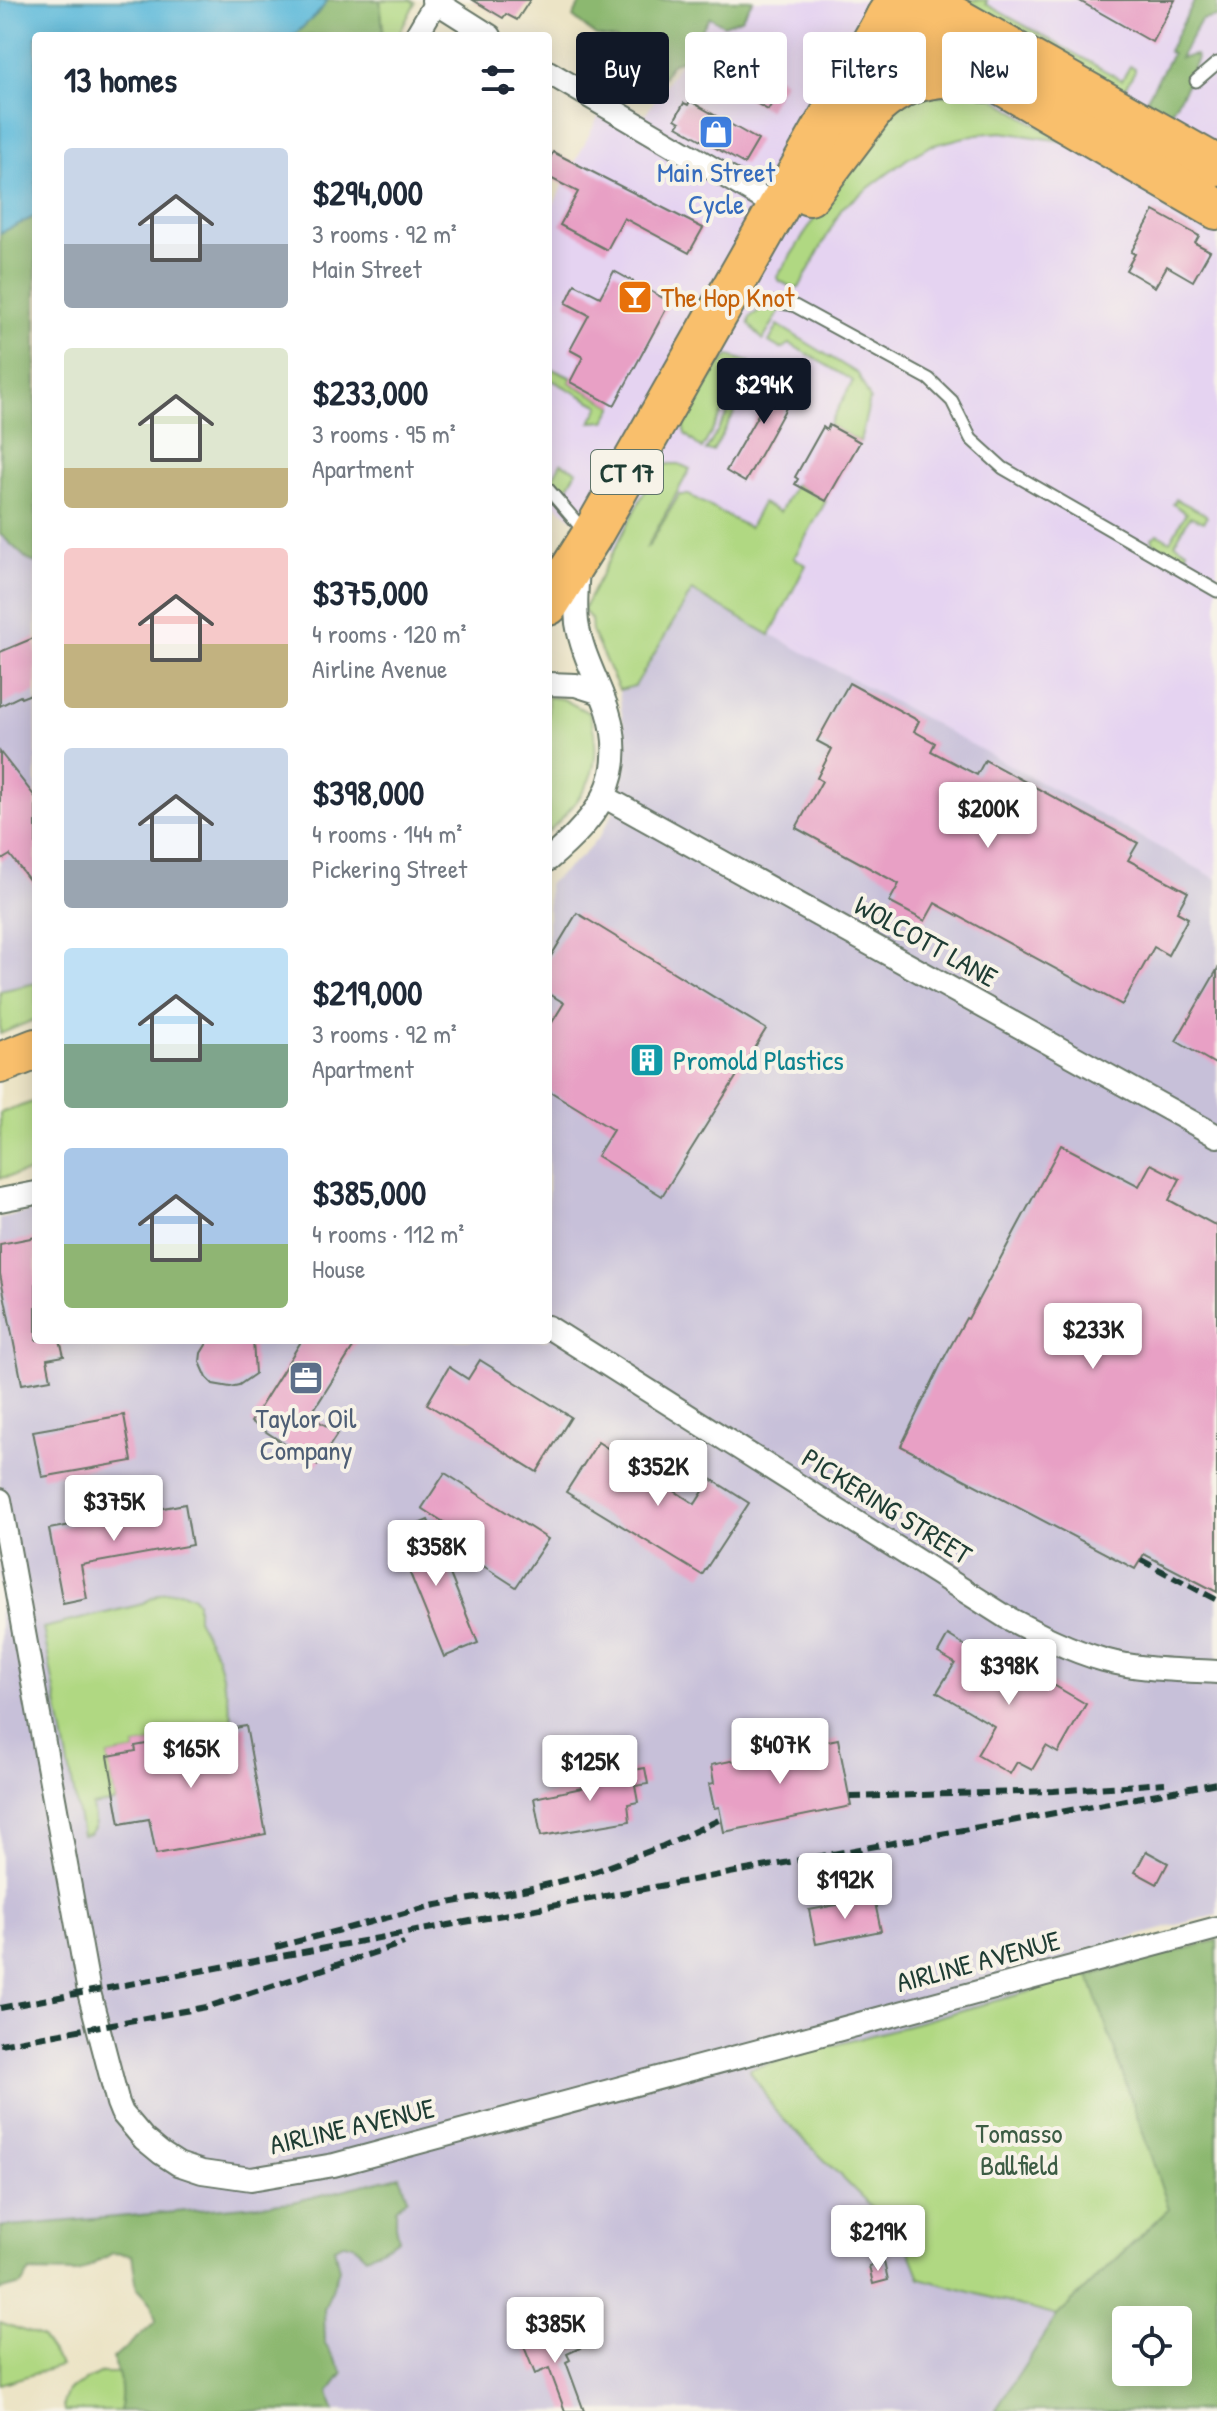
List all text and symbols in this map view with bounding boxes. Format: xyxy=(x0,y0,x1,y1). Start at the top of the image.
chip: Buy xyxy=(576,32,669,104)
chip: Rent xyxy=(685,32,787,104)
chip: Filters xyxy=(803,32,926,104)
chip: New xyxy=(942,32,1037,104)
text: 13 homes xyxy=(64,57,177,103)
icon: filters xyxy=(476,58,520,102)
shop icon: Main Street Cycle xyxy=(697,113,735,151)
place label: Main Street Cycle xyxy=(657,153,775,223)
text: $294,000 xyxy=(312,170,423,216)
icon: home xyxy=(128,180,224,276)
text: 3 rooms · 92 m² xyxy=(312,216,457,251)
text: Main Street xyxy=(312,251,422,286)
bar icon: The Hop Knot xyxy=(616,278,654,316)
place label: The Hop Knot xyxy=(661,278,795,316)
pin: $294K xyxy=(708,358,820,426)
text: $294K xyxy=(735,366,793,401)
text: $233,000 xyxy=(312,370,428,416)
icon: home xyxy=(128,380,224,476)
text: 3 rooms · 95 m² xyxy=(312,416,456,451)
road number: CT 17 xyxy=(591,450,663,494)
text: Apartment xyxy=(312,451,414,486)
text: $375,000 xyxy=(312,570,428,616)
icon: home xyxy=(128,580,224,676)
text: 4 rooms · 120 m² xyxy=(312,616,466,651)
text: Airline Avenue xyxy=(312,651,447,686)
text: $398,000 xyxy=(312,770,424,816)
icon: home xyxy=(128,780,224,876)
pin: $200K xyxy=(932,782,1044,850)
text: $200K xyxy=(957,790,1019,825)
text: 4 rooms · 144 m² xyxy=(312,816,462,851)
text: Pickering Street xyxy=(312,851,467,886)
street label: WOLCOTT LANE xyxy=(848,886,1004,996)
text: $219,000 xyxy=(312,970,423,1016)
icon: home xyxy=(128,980,224,1076)
text: 3 rooms · 92 m² xyxy=(312,1016,457,1051)
building icon: Promold Plastics xyxy=(628,1041,666,1079)
place label: Promold Plastics xyxy=(673,1041,844,1079)
text: Apartment xyxy=(312,1051,414,1086)
text: $385,000 xyxy=(312,1170,426,1216)
icon: home xyxy=(128,1180,224,1276)
text: 4 rooms · 112 m² xyxy=(312,1216,464,1251)
text: House xyxy=(312,1251,365,1286)
pin: $233K xyxy=(1037,1303,1149,1371)
text: $233K xyxy=(1062,1311,1124,1346)
office icon: Taylor Oil Company xyxy=(287,1359,325,1397)
place label: Taylor Oil Company xyxy=(255,1399,357,1469)
street label: PICKERING STREET xyxy=(795,1439,980,1574)
pin: $352K xyxy=(602,1440,714,1508)
text: $352K xyxy=(627,1448,689,1483)
pin: $375K xyxy=(58,1475,170,1543)
text: $375K xyxy=(83,1483,145,1518)
pin: $358K xyxy=(380,1520,492,1588)
text: $358K xyxy=(406,1528,466,1563)
pin: $398K xyxy=(953,1639,1065,1707)
text: $398K xyxy=(979,1647,1039,1682)
pin: $407K xyxy=(724,1718,836,1786)
pin: $165K xyxy=(135,1722,247,1790)
text: $407K xyxy=(749,1726,811,1761)
text: $165K xyxy=(162,1730,220,1765)
pin: $125K xyxy=(534,1735,646,1803)
text: $125K xyxy=(560,1743,620,1778)
pin: $192K xyxy=(789,1853,901,1921)
text: $192K xyxy=(816,1861,874,1896)
street label: AIRLINE AVENUE xyxy=(892,1921,1064,2001)
street label: AIRLINE AVENUE xyxy=(266,2089,438,2163)
park label: Tomasso Ballfield xyxy=(975,2114,1063,2184)
pin: $219K xyxy=(822,2205,934,2273)
text: $219K xyxy=(849,2213,907,2248)
pin: $385K xyxy=(499,2297,611,2365)
text: $385K xyxy=(525,2305,585,2340)
map controls xyxy=(1112,2306,1192,2386)
button: locate xyxy=(1112,2306,1192,2386)

